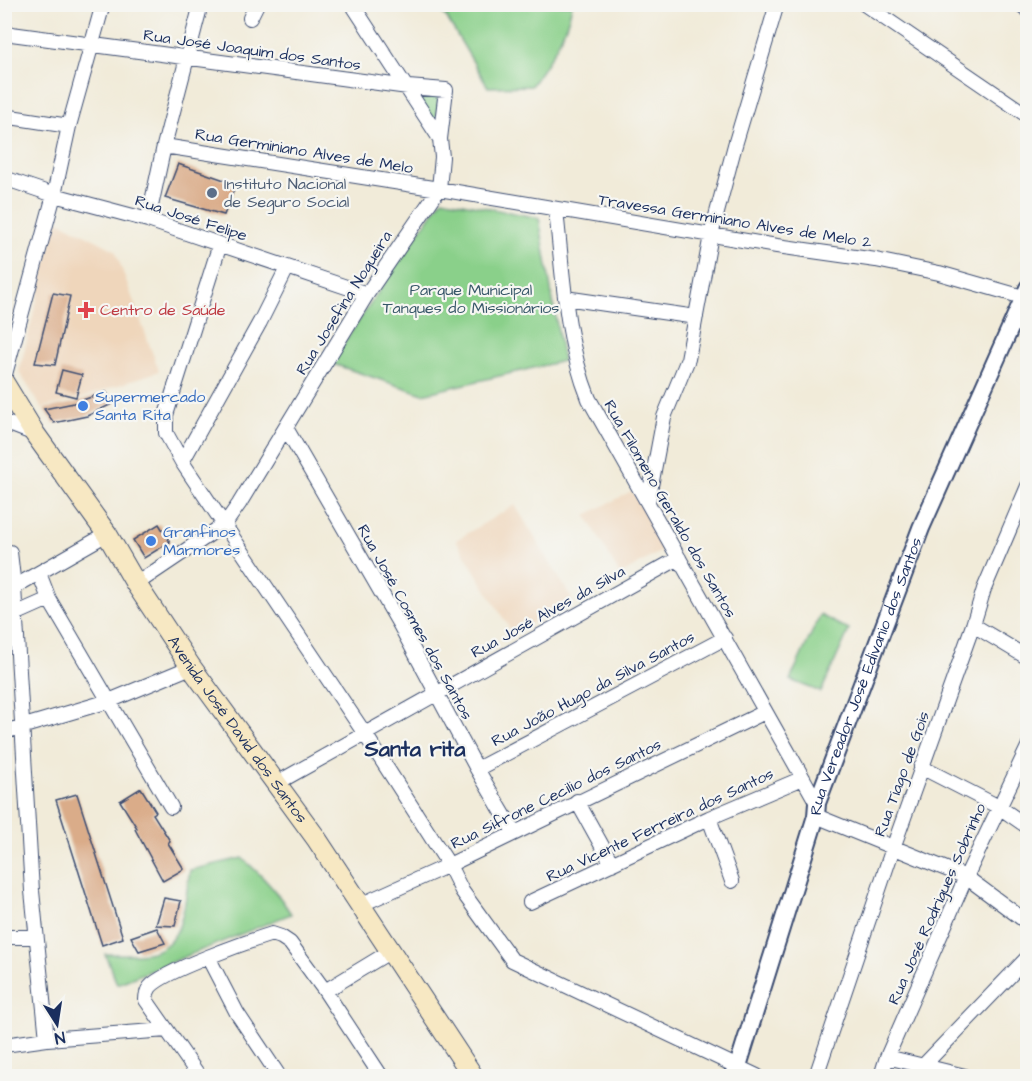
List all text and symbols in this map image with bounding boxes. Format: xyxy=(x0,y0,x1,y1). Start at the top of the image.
street label: Rua José Joaquim dos Santos xyxy=(142,24,362,76)
street label: Rua Germiniano Alves de Melo xyxy=(193,123,415,179)
place label: Instituto Nacional de Seguro Social xyxy=(224,173,349,214)
marker: Instituto Nacional de Seguro Social xyxy=(205,186,219,200)
street label: Rua José Felipe xyxy=(132,189,250,247)
street label: Travessa Germiniano Alves de Melo 2 xyxy=(597,189,873,253)
street label: Rua Josefina Nogueira xyxy=(291,227,398,380)
park label: Parque Municipal Tanques do Missionários xyxy=(383,279,559,319)
place label: Centro de Saúde xyxy=(100,299,226,321)
marker: Centro de Saúde xyxy=(77,301,95,319)
place label: Supermercado Santa Rita xyxy=(95,386,205,426)
street label: Rua Filomeno Geraldo dos Santos xyxy=(598,396,742,622)
marker: Supermercado Santa Rita xyxy=(76,399,90,413)
street label: Rua José Cosmes dos Santos xyxy=(352,520,478,724)
place label: Granfinos Marmores xyxy=(163,521,240,561)
marker: Granfinos Marmores xyxy=(144,534,158,548)
street label: Rua Vereador José Edivanio dos Santos xyxy=(805,534,927,816)
street label: Rua José Alves da Silva xyxy=(467,560,629,664)
street label: Rua João Hugo da Silva Santos xyxy=(487,626,699,753)
street label: Avenida José David dos Santos xyxy=(162,631,313,828)
street label: Rua Tiago de Gois xyxy=(869,708,936,840)
street label: Rua Sifrone Cecilio dos Santos xyxy=(447,733,665,855)
district label: Santa rita xyxy=(364,734,466,765)
street label: Rua Vicente Ferreira dos Santos xyxy=(543,763,777,887)
street label: Rua José Rodrigues Sobrinho xyxy=(883,800,992,1009)
north arrow xyxy=(27,994,87,1054)
text: N xyxy=(53,1026,67,1049)

